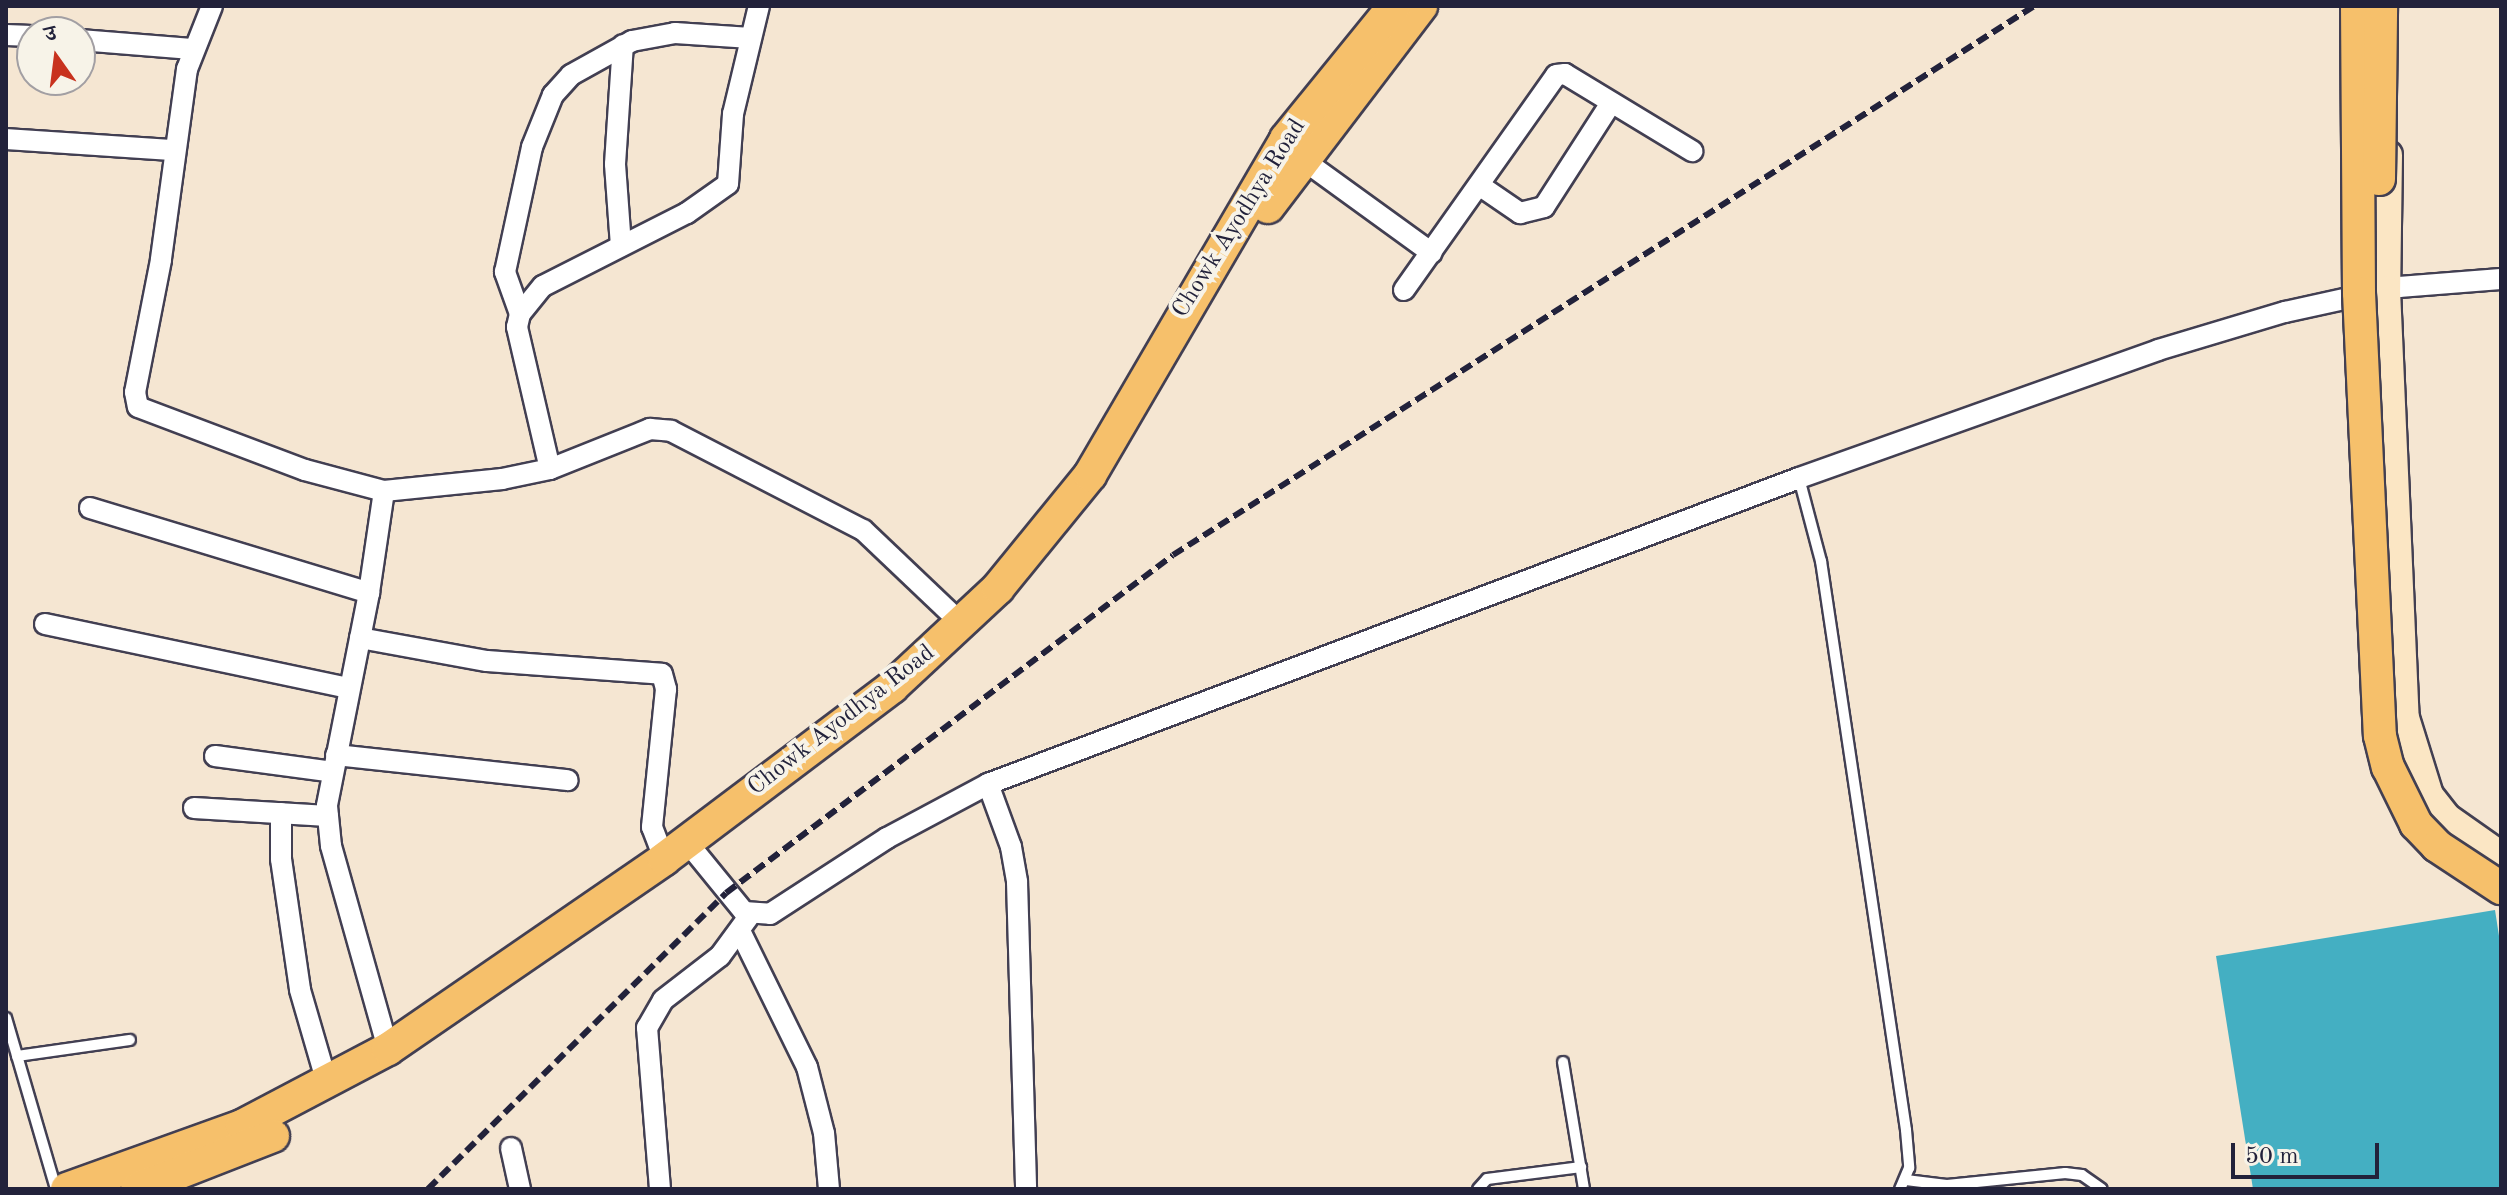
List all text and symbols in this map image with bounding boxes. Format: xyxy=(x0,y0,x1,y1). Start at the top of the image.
north arrow xyxy=(16,16,96,96)
text: उ xyxy=(43,23,59,47)
street label: Chowk Ayodhya Road xyxy=(1167,114,1313,324)
street label: Chowk Ayodhya Road xyxy=(743,639,941,803)
scale bar xyxy=(2235,1127,2383,1177)
text: 50 m xyxy=(2245,1145,2299,1169)

